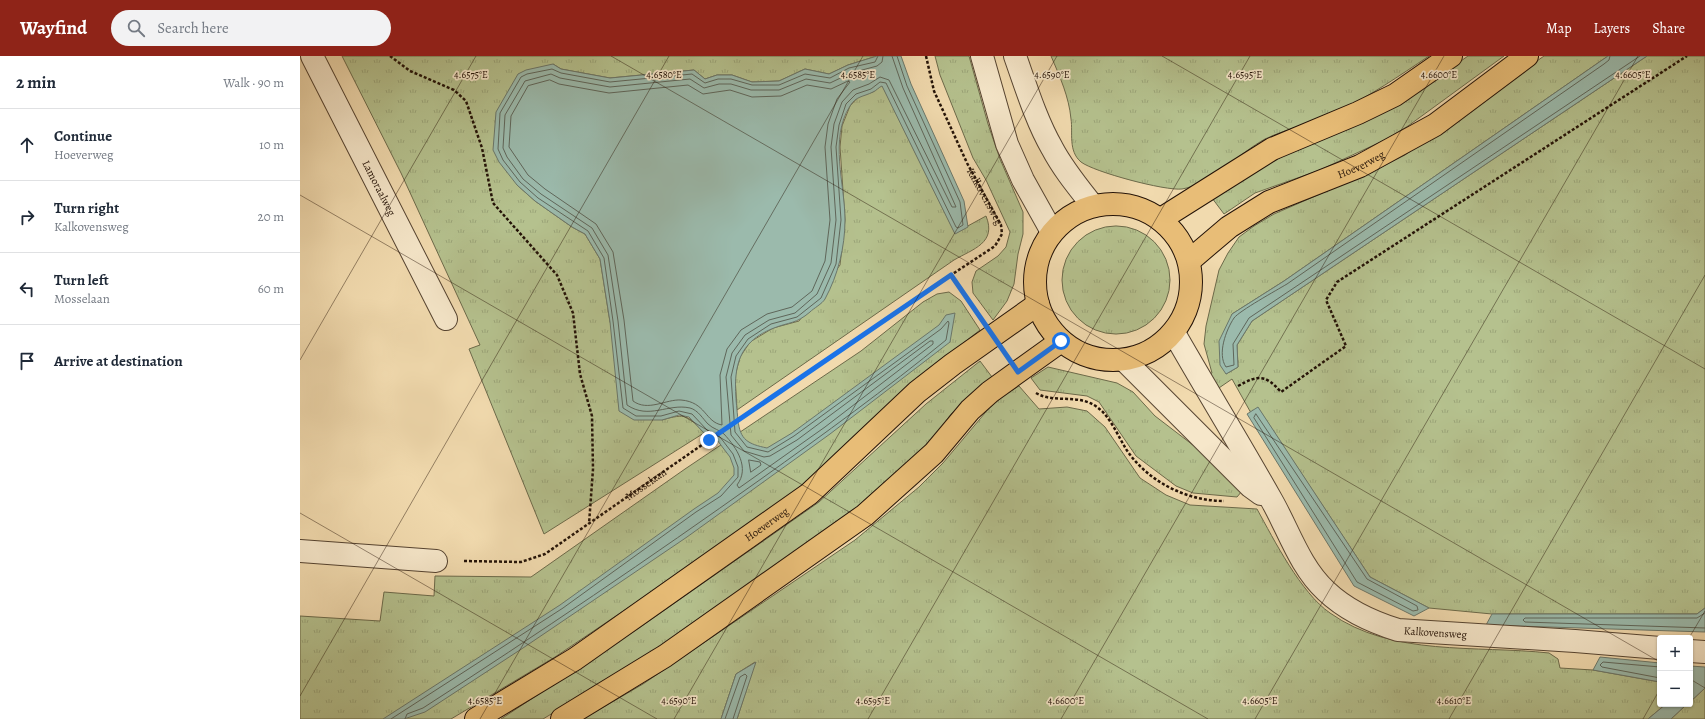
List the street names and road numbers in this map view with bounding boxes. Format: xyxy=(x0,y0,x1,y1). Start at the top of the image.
street label: Hoeverweg xyxy=(1335,146,1387,182)
street label: Lamoraalweg xyxy=(359,158,400,219)
street label: Kalkovensweg xyxy=(963,165,1007,228)
street label: Mosselaan xyxy=(622,464,669,504)
street label: Hoeverweg xyxy=(741,503,792,545)
street label: Kalkovensweg xyxy=(1403,623,1468,642)

